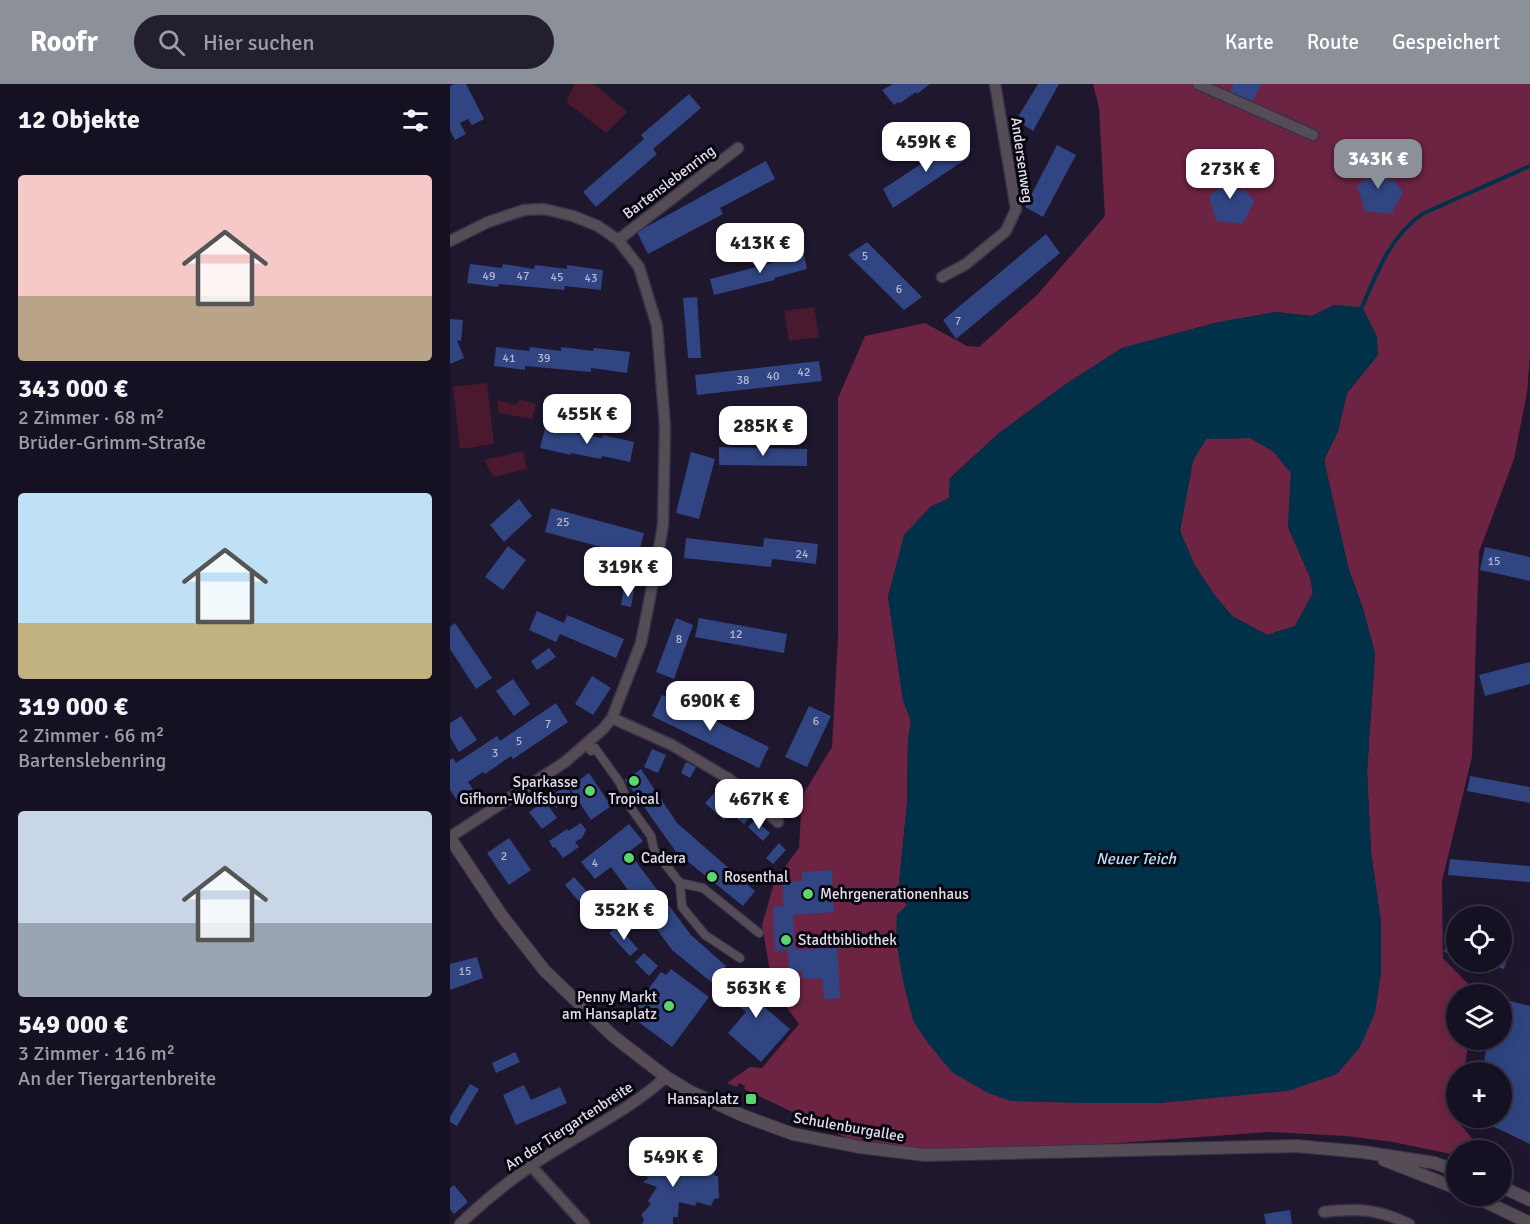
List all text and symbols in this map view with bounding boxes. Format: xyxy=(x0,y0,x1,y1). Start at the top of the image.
search box xyxy=(134,15,554,69)
text: Roofr xyxy=(30,25,98,59)
icon: search xyxy=(155,26,188,59)
text: Hier suchen xyxy=(203,29,315,56)
text: Karte xyxy=(1225,29,1274,55)
text: Route xyxy=(1307,29,1359,55)
text: Gespeichert xyxy=(1392,29,1500,55)
text: 12 Objekte xyxy=(18,104,140,136)
icon: filters xyxy=(399,104,432,137)
street label: Andersenweg xyxy=(1007,116,1037,204)
pin: 459K € xyxy=(877,122,975,173)
text: 459K € xyxy=(896,129,956,154)
pin: 343K € xyxy=(1329,139,1427,190)
street label: Bartenslebenring xyxy=(619,141,719,223)
text: 343K € xyxy=(1348,146,1408,171)
pin: 273K € xyxy=(1181,149,1279,200)
text: 273K € xyxy=(1200,156,1260,181)
icon: home xyxy=(171,214,279,322)
pin: 413K € xyxy=(711,223,809,274)
text: 413K € xyxy=(730,230,790,255)
house number: 5 xyxy=(862,249,868,264)
house number: 49 xyxy=(483,269,495,284)
house number: 47 xyxy=(517,269,529,284)
house number: 45 xyxy=(551,270,563,285)
house number: 43 xyxy=(585,271,597,286)
house number: 6 xyxy=(896,282,902,297)
house number: 7 xyxy=(955,314,961,329)
house number: 41 xyxy=(503,351,515,366)
house number: 39 xyxy=(538,351,550,366)
house number: 42 xyxy=(798,365,810,380)
house number: 40 xyxy=(767,369,779,384)
text: 343 000 € xyxy=(18,373,128,405)
house number: 38 xyxy=(737,373,749,388)
pin: 455K € xyxy=(538,394,636,445)
text: 455K € xyxy=(557,401,617,426)
text: 2 Zimmer · 68 m² xyxy=(18,405,164,430)
pin: 285K € xyxy=(714,406,812,457)
text: 285K € xyxy=(733,413,793,438)
text: Brüder-Grimm-Straße xyxy=(18,430,206,455)
house number: 25 xyxy=(557,515,569,530)
icon: home xyxy=(171,532,279,640)
pin: 319K € xyxy=(579,547,677,598)
house number: 24 xyxy=(796,547,809,562)
text: 319K € xyxy=(598,554,658,579)
house number: 15 xyxy=(1488,554,1500,569)
house number: 12 xyxy=(730,627,742,642)
house number: 8 xyxy=(676,632,682,647)
pin: 690K € xyxy=(661,681,759,732)
text: 690K € xyxy=(680,688,740,713)
text: 319 000 € xyxy=(18,691,128,723)
house number: 6 xyxy=(813,714,819,729)
house number: 7 xyxy=(545,717,551,732)
text: 2 Zimmer · 66 m² xyxy=(18,723,164,748)
house number: 5 xyxy=(516,734,522,749)
house number: 3 xyxy=(492,746,498,761)
text: Bartenslebenring xyxy=(18,748,166,773)
place label: Sparkasse Gifhorn-Wolfsburg xyxy=(459,773,578,808)
marker: Tropical xyxy=(627,774,641,788)
pin: 467K € xyxy=(710,779,808,830)
marker: Sparkasse Gifhorn-Wolfsburg xyxy=(583,784,597,798)
text: 467K € xyxy=(729,786,789,811)
place label: Tropical xyxy=(609,790,659,808)
house number: 2 xyxy=(501,849,507,864)
place label: Cadera xyxy=(641,849,686,867)
water label: Neuer Teich xyxy=(1096,849,1177,869)
icon: home xyxy=(171,850,279,958)
marker: Cadera xyxy=(622,851,636,865)
house number: 4 xyxy=(592,856,599,871)
place label: Rosenthal xyxy=(724,868,788,886)
marker: Rosenthal xyxy=(705,870,719,884)
place label: Mehrgenerationenhaus xyxy=(820,885,969,903)
marker: Mehrgenerationenhaus xyxy=(801,887,815,901)
pin: 352K € xyxy=(575,890,673,941)
text: 352K € xyxy=(594,897,654,922)
map controls xyxy=(1446,906,1512,1206)
button: locate xyxy=(1446,906,1512,972)
place label: Stadtbibliothek xyxy=(798,931,897,949)
marker: Stadtbibliothek xyxy=(779,933,793,947)
house number: 15 xyxy=(459,964,471,979)
pin: 563K € xyxy=(707,968,805,1019)
text: 563K € xyxy=(726,975,786,1000)
button: layers xyxy=(1446,984,1512,1050)
place label: Penny Markt am Hansaplatz xyxy=(562,988,657,1023)
marker: Penny Markt am Hansaplatz xyxy=(662,999,676,1013)
text: 549 000 € xyxy=(18,1009,128,1041)
text: 3 Zimmer · 116 m² xyxy=(18,1041,175,1066)
button: + xyxy=(1446,1062,1512,1128)
text: An der Tiergartenbreite xyxy=(18,1066,216,1091)
street label: An der Tiergartenbreite xyxy=(502,1078,636,1174)
place label: Hansaplatz xyxy=(667,1090,739,1108)
marker: Hansaplatz xyxy=(744,1092,758,1106)
street label: Schulenburgallee xyxy=(792,1108,906,1146)
pin: 549K € xyxy=(624,1137,722,1188)
button: − xyxy=(1446,1140,1512,1206)
text: 549K € xyxy=(643,1144,703,1169)

